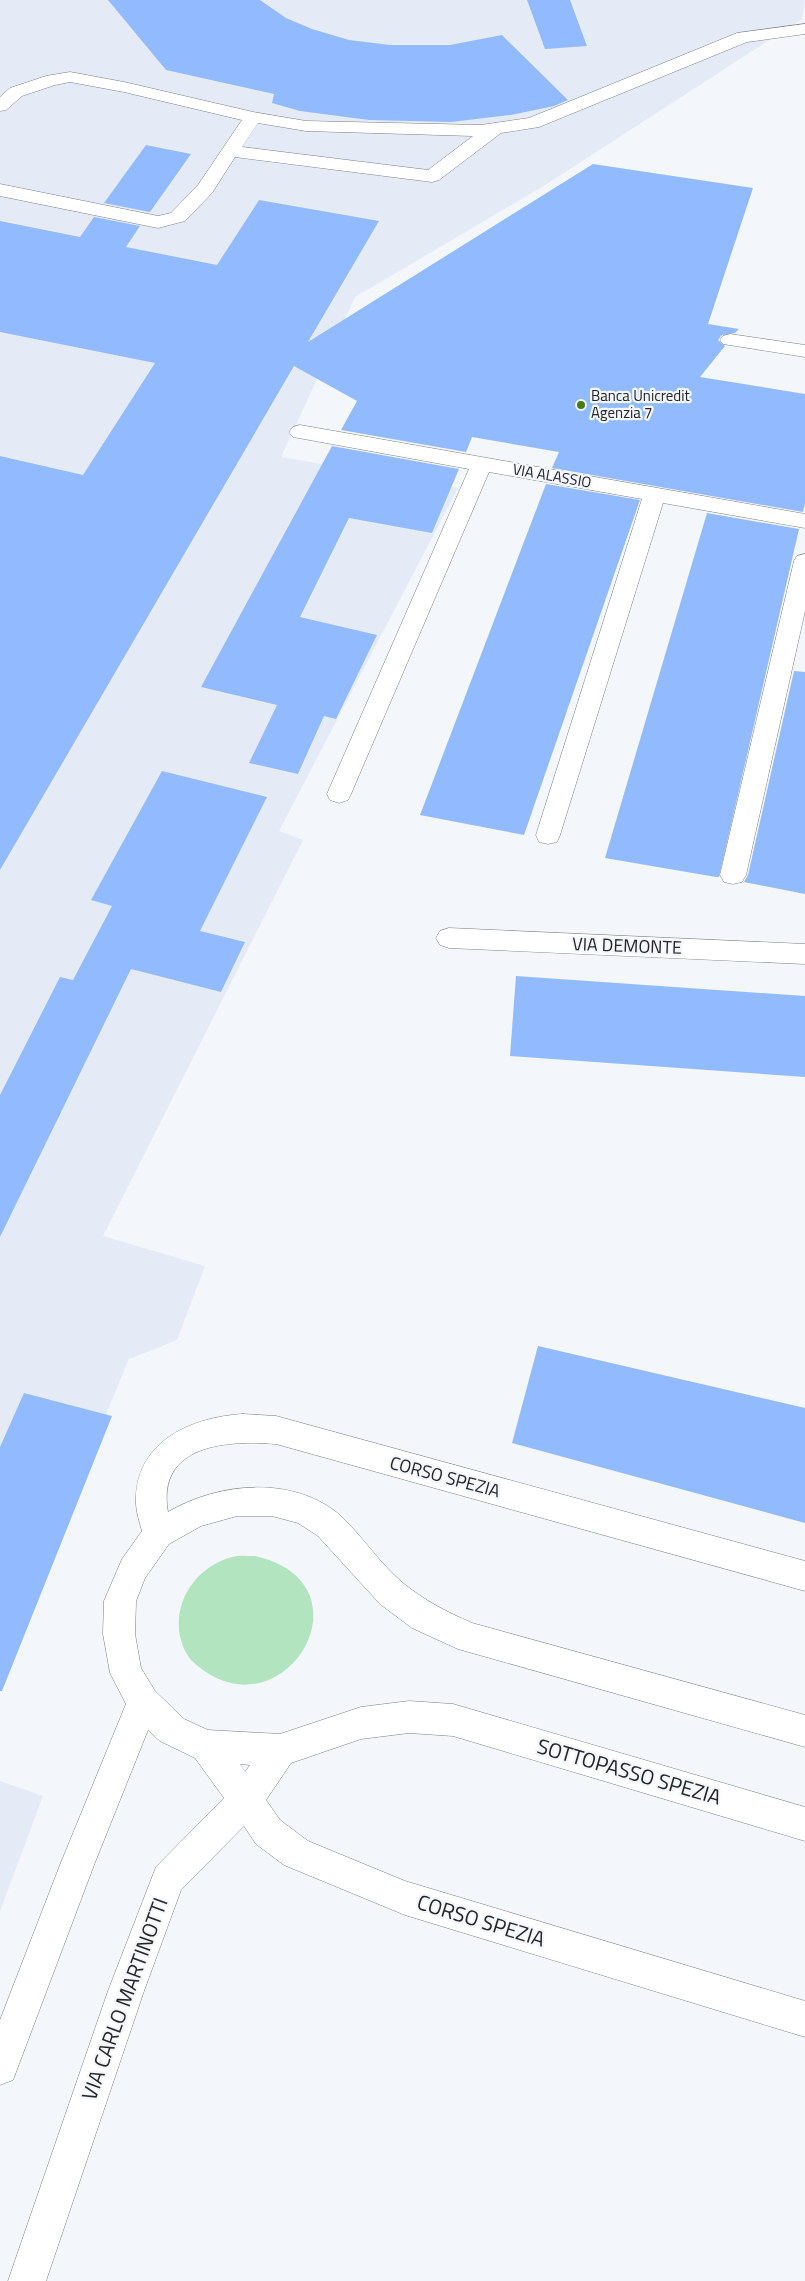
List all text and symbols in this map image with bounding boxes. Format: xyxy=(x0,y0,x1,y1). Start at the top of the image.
place label: Banca Unicredit Agenzia 7 xyxy=(591,384,691,424)
marker: Banca Unicredit Agenzia 7 xyxy=(575,399,587,411)
street label: VIA ALASSIO xyxy=(511,457,593,494)
street label: VIA DEMONTE xyxy=(572,930,682,961)
street label: CORSO SPEZIA xyxy=(387,1449,504,1504)
street label: SOTTOPASSO SPEZIA xyxy=(533,1729,726,1813)
street label: CORSO SPEZIA xyxy=(413,1885,550,1955)
street label: VIA CARLO MARTINOTTI xyxy=(73,1893,176,2104)

